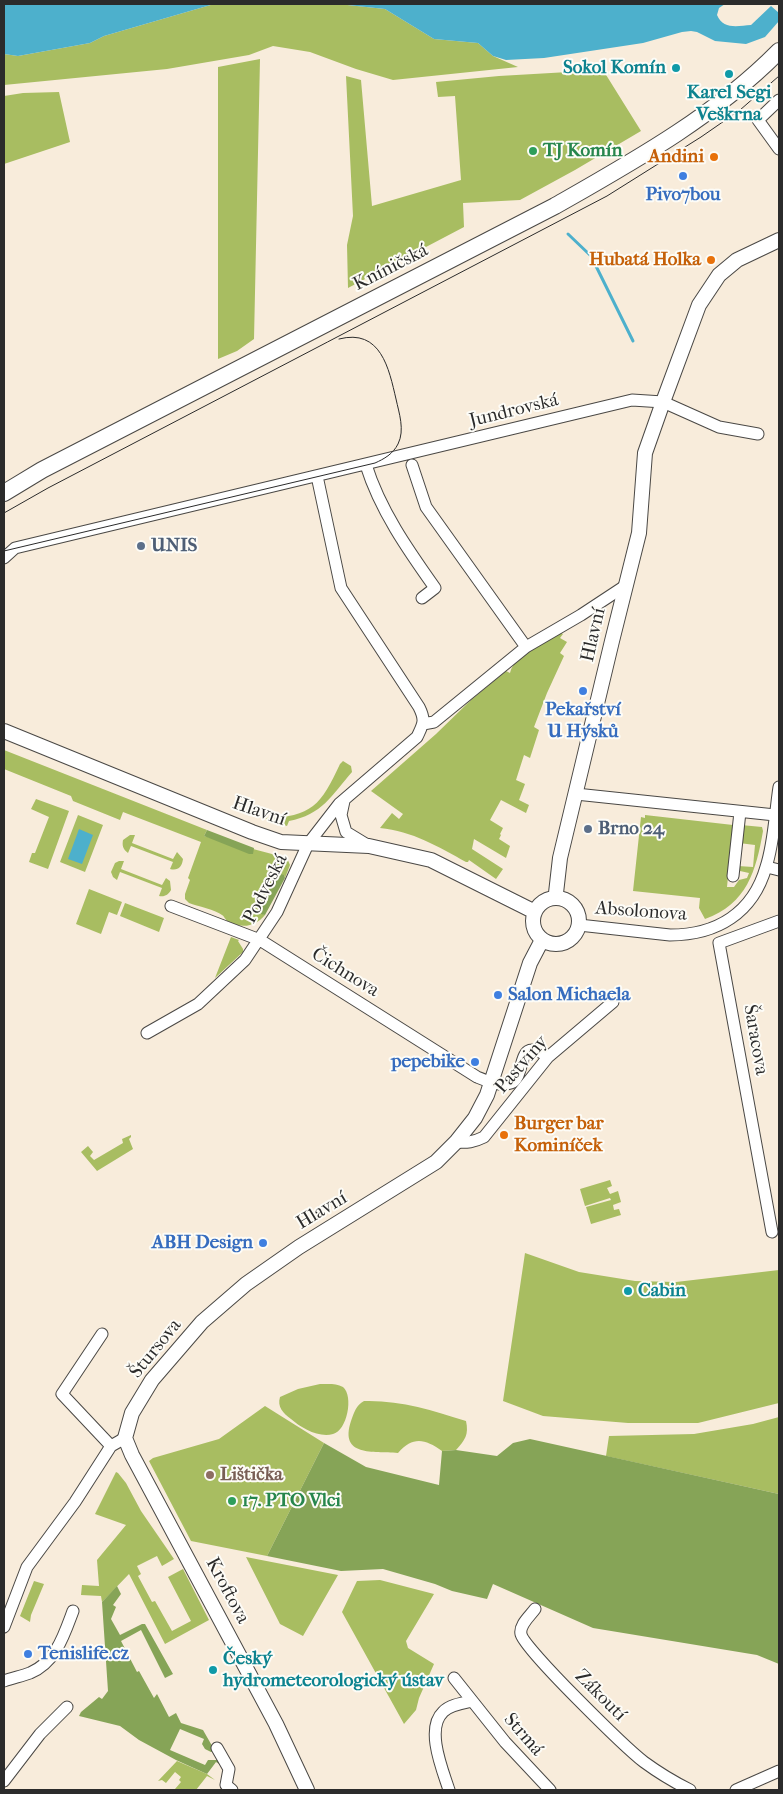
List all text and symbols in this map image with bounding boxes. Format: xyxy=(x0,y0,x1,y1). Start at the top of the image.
place label: Sokol Komín xyxy=(563,57,666,79)
marker: Sokol Komín xyxy=(670,62,682,74)
marker: Karel Segi Veškrna xyxy=(723,68,735,80)
place label: Karel Segi Veškrna xyxy=(687,82,771,126)
place label: TJ Komín xyxy=(543,140,623,162)
marker: TJ Komín xyxy=(527,145,539,157)
place label: Andini xyxy=(648,146,704,168)
marker: Andini xyxy=(708,151,720,163)
marker: Pivo7bou xyxy=(677,170,689,182)
place label: Pivo7bou xyxy=(646,184,720,206)
street label: Kníničská xyxy=(350,239,432,297)
place label: Hubatá Holka xyxy=(589,249,701,271)
marker: Hubatá Holka xyxy=(705,254,717,266)
street label: Jundrovská xyxy=(467,389,561,433)
place label: UNIS xyxy=(151,535,197,557)
marker: UNIS xyxy=(135,540,147,552)
street label: Hlavní xyxy=(577,606,611,664)
marker: Pekařství U Hýsků xyxy=(577,685,589,697)
place label: Pekařství U Hýsků xyxy=(545,699,621,743)
street label: Hlavní xyxy=(229,792,289,832)
place label: Brno 24 xyxy=(598,818,664,840)
marker: Brno 24 xyxy=(582,823,594,835)
street label: Podveská xyxy=(239,850,293,928)
street label: Absolonova xyxy=(594,897,688,927)
street label: Čichnova xyxy=(307,943,383,1003)
place label: Salon Michaela xyxy=(508,984,630,1006)
marker: Salon Michaela xyxy=(492,989,504,1001)
street label: Šaracova xyxy=(738,1003,772,1077)
street label: Pastviny xyxy=(491,1031,553,1099)
place label: pepebike xyxy=(391,1051,465,1073)
marker: pepebike xyxy=(469,1056,481,1068)
place label: Burger bar Kominíček xyxy=(514,1113,604,1157)
marker: Burger bar Kominíček xyxy=(498,1129,510,1141)
street label: Hlavní xyxy=(293,1187,351,1235)
place label: ABH Design xyxy=(152,1232,253,1254)
marker: ABH Design xyxy=(257,1237,269,1249)
place label: Cabin xyxy=(638,1280,686,1302)
marker: Cabin xyxy=(622,1285,634,1297)
street label: Štursova xyxy=(125,1315,187,1383)
place label: Lištička xyxy=(220,1464,283,1486)
marker: Lištička xyxy=(204,1469,216,1481)
place label: 17. PTO Vlci xyxy=(242,1490,341,1512)
marker: 17. PTO Vlci xyxy=(226,1495,238,1507)
street label: Kroftova xyxy=(200,1554,254,1628)
place label: Tenislife.cz xyxy=(38,1643,129,1665)
marker: Tenislife.cz xyxy=(22,1648,34,1660)
place label: Český hydrometeorologický ústav xyxy=(223,1648,444,1692)
marker: Český hydrometeorologický ústav xyxy=(207,1664,219,1676)
street label: Zákoutí xyxy=(569,1665,631,1727)
street label: Strmá xyxy=(498,1709,548,1761)

